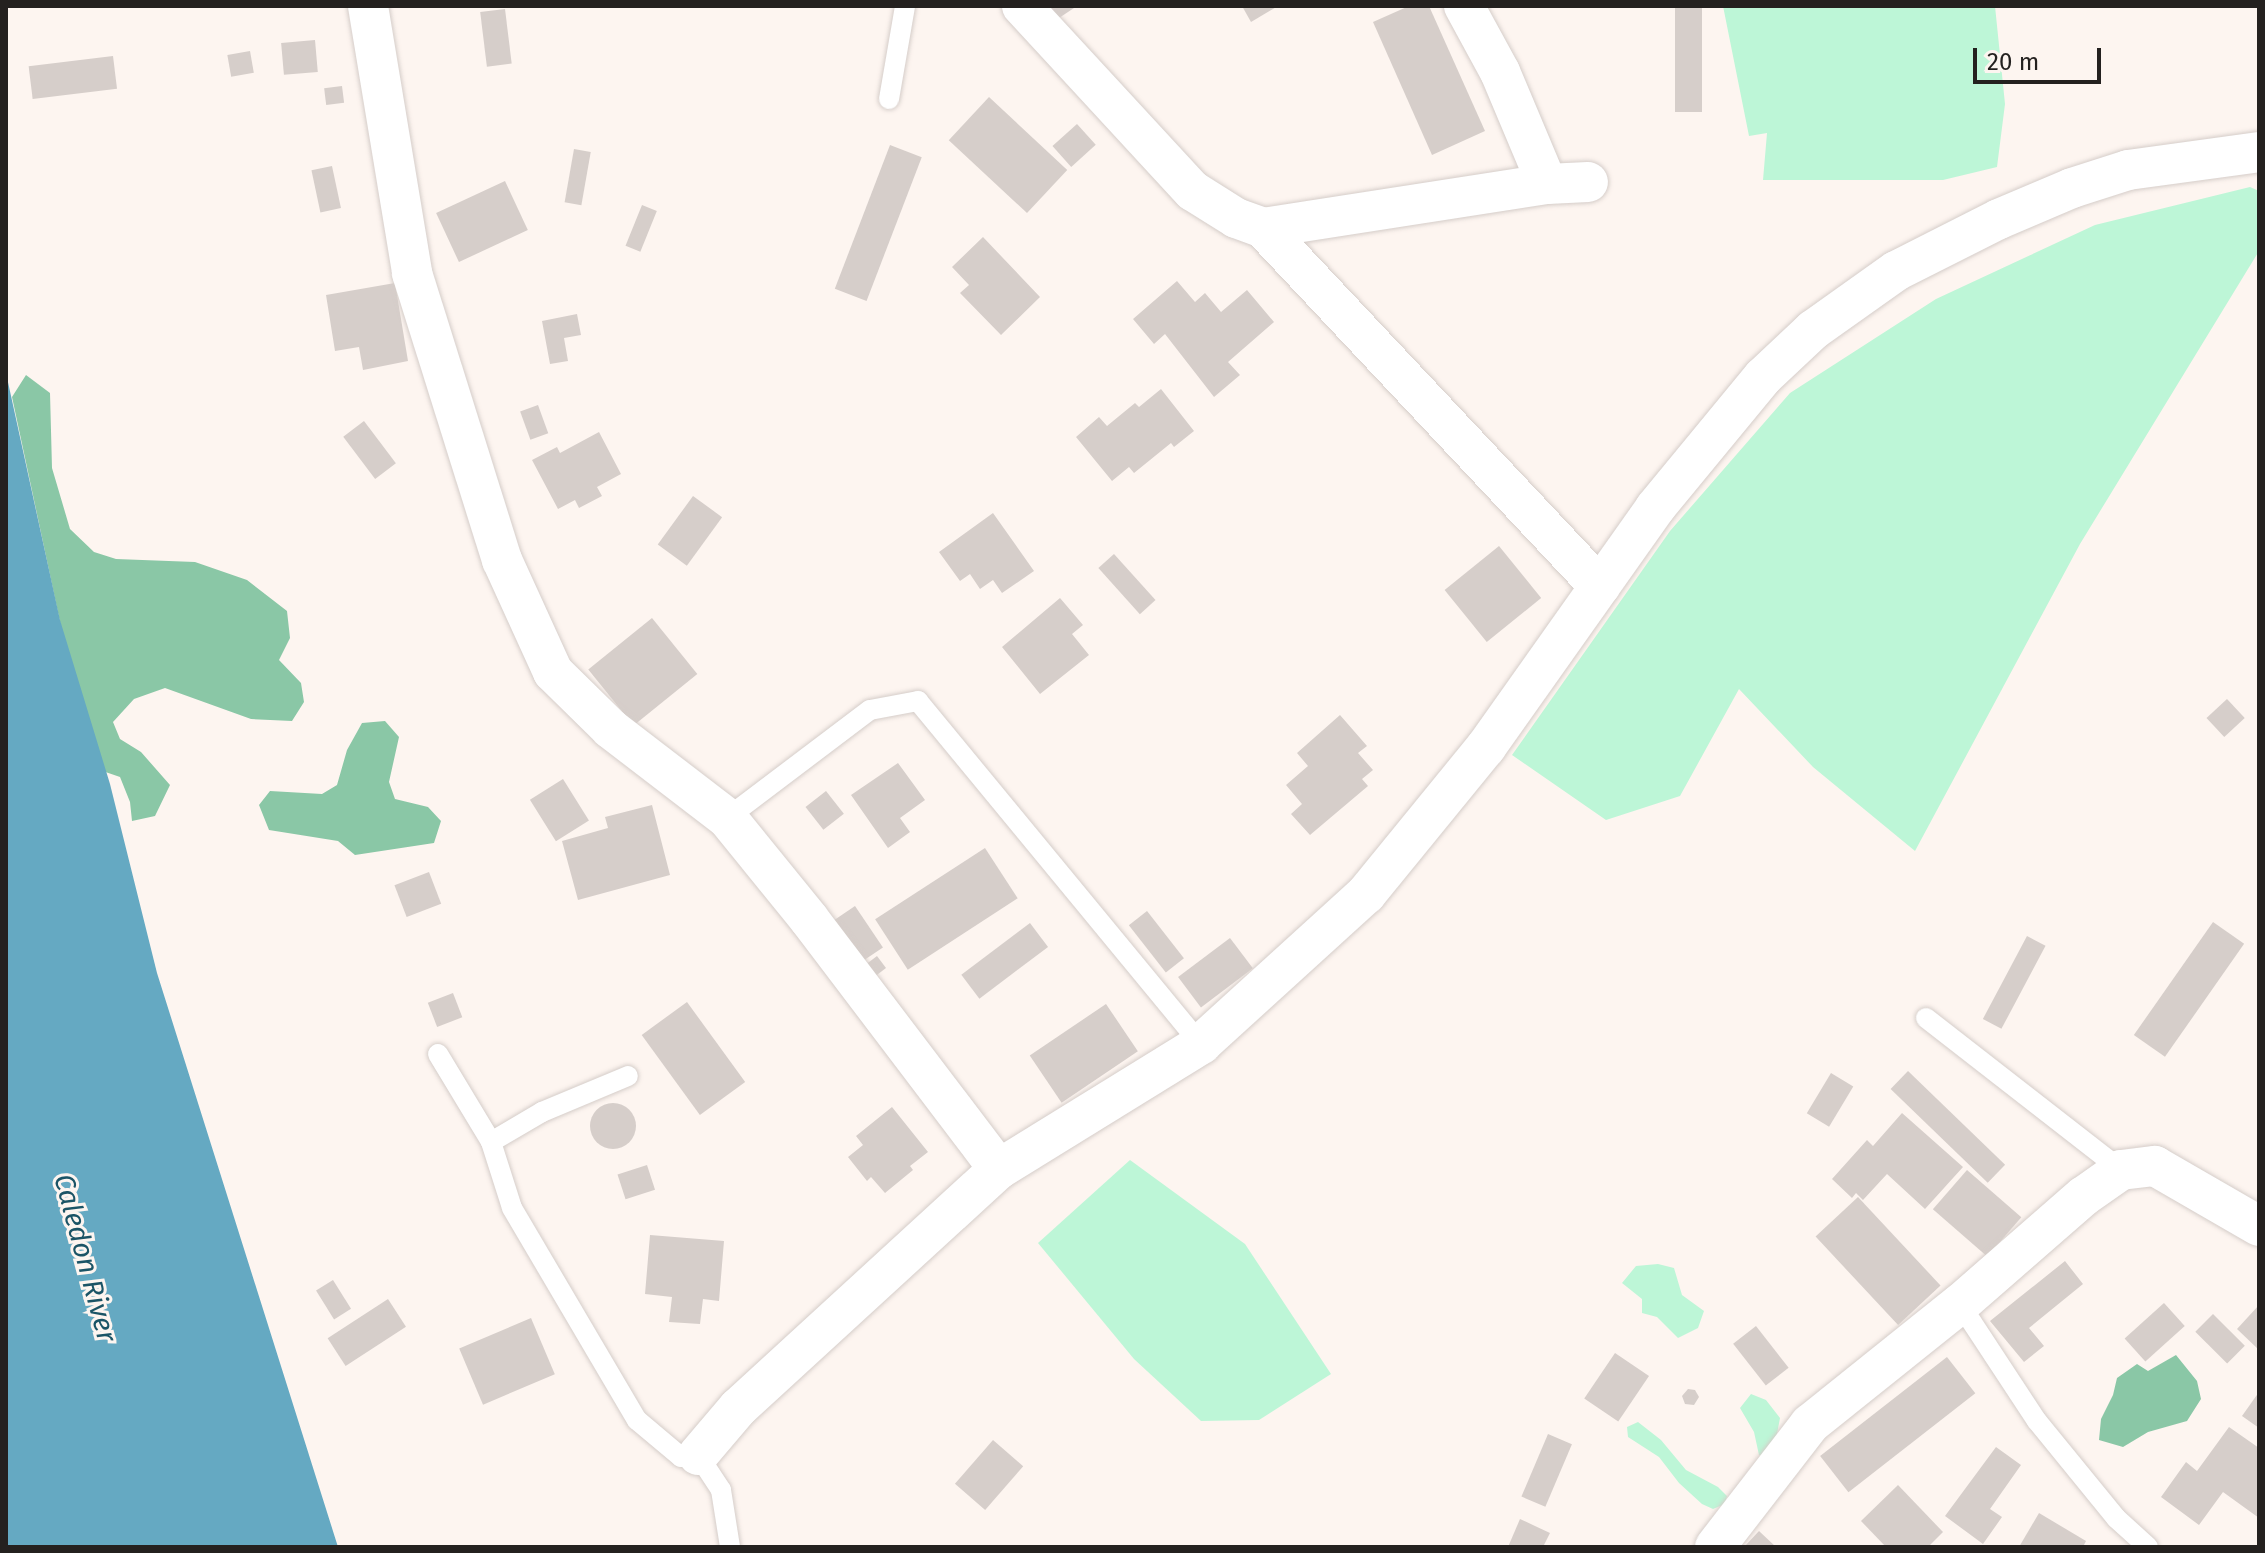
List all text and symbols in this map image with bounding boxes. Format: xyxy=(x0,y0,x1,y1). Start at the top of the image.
scale bar xyxy=(1977,32,2105,82)
text: 20 m xyxy=(1987,48,2039,76)
water label: Caledon River xyxy=(46,1170,124,1346)

